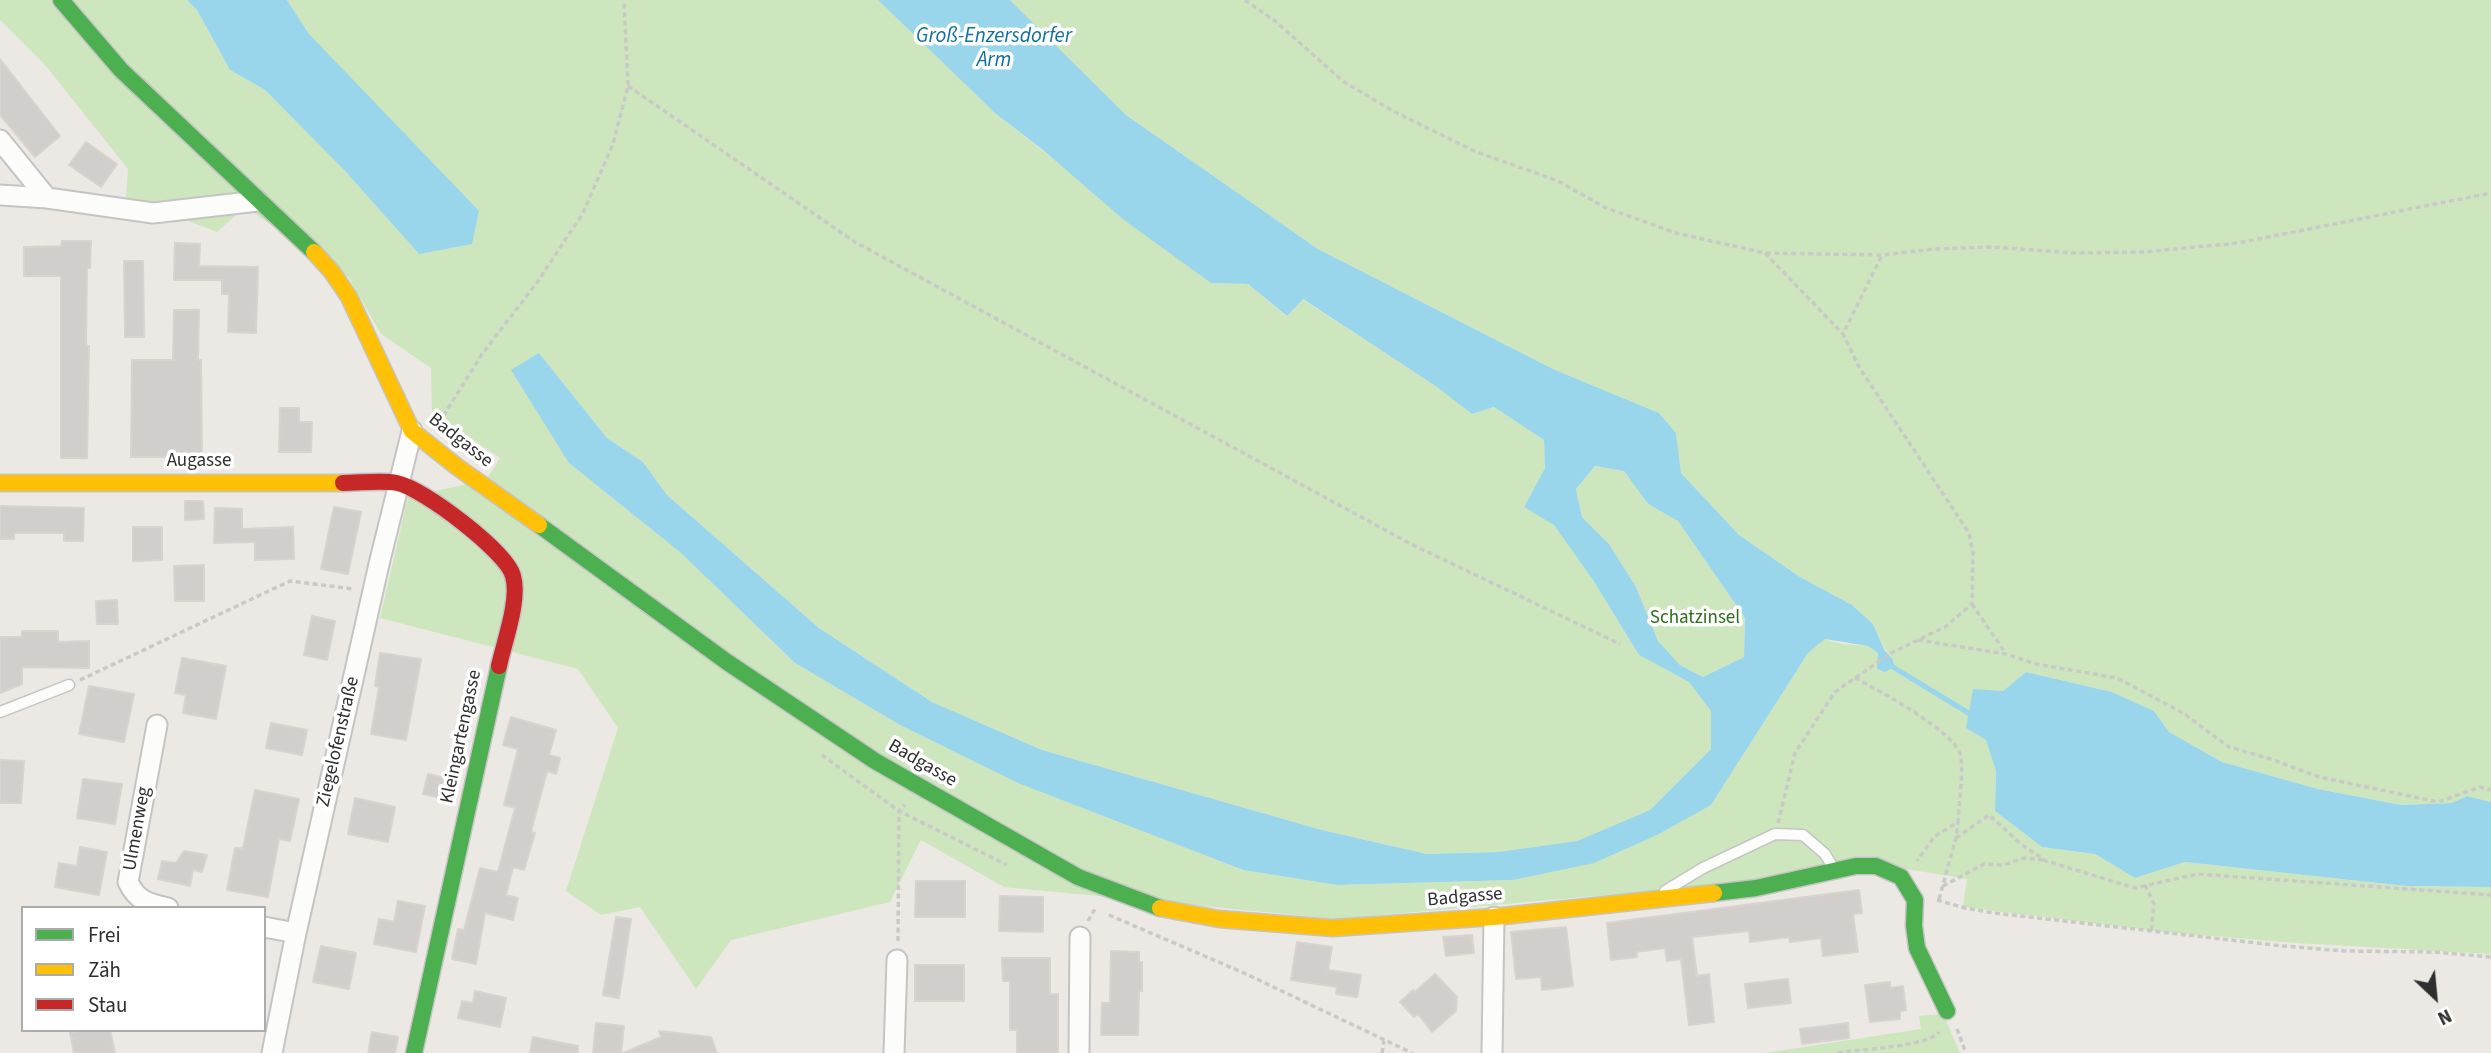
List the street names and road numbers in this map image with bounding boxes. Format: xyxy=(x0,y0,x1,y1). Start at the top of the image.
street label: Badgasse xyxy=(423,409,497,473)
street label: Augasse xyxy=(167,451,231,473)
street label: Kleingartengasse xyxy=(437,668,487,806)
street label: Ziegelofenstraße xyxy=(313,675,365,809)
street label: Badgasse xyxy=(884,735,960,793)
street label: Ulmenweg xyxy=(119,785,157,873)
street label: Badgasse xyxy=(1426,883,1504,913)

